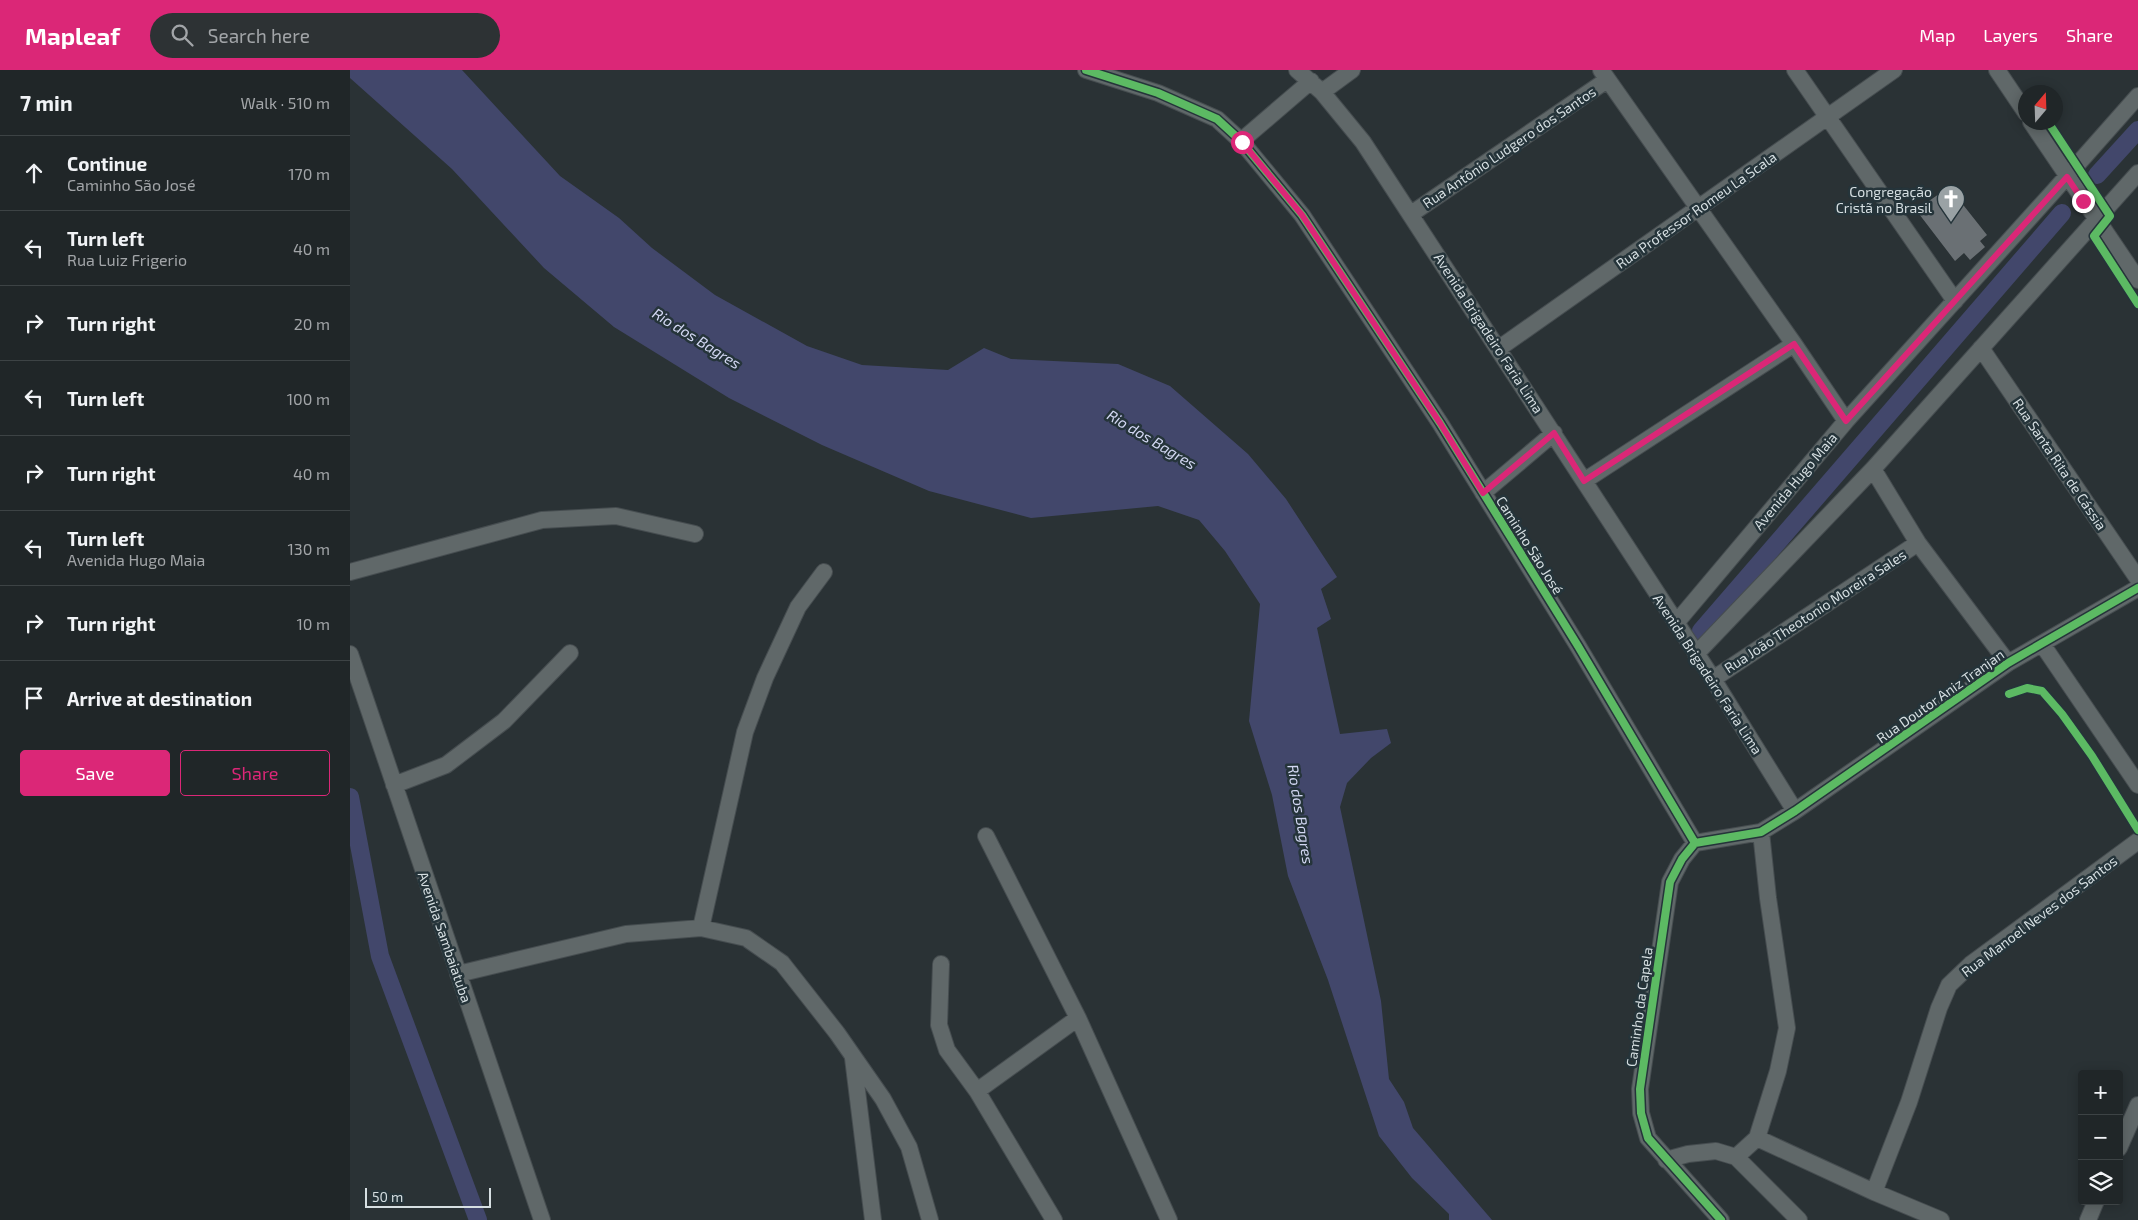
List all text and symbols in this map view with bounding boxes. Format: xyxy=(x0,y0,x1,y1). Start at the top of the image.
search box xyxy=(150,13,500,58)
text: Mapleaf xyxy=(25,21,120,50)
icon: search xyxy=(168,21,196,49)
text: Search here xyxy=(208,24,310,47)
text: Map xyxy=(1919,24,1955,46)
text: Layers xyxy=(1983,24,2038,46)
text: Share xyxy=(2066,24,2113,46)
street label: Rua Antônio Ludgero dos Santos xyxy=(1419,83,1599,211)
north arrow xyxy=(2018,85,2063,130)
text: 7 min xyxy=(20,90,73,115)
text: Walk · 510 m xyxy=(240,93,330,112)
route start xyxy=(1231,131,1254,154)
street label: Rua Professor Romeu La Scala xyxy=(1612,148,1780,272)
text: Continue xyxy=(67,152,147,175)
icon: ahead xyxy=(20,159,48,187)
text: 170 m xyxy=(288,164,330,183)
text: Caminho São José xyxy=(67,175,195,194)
place label: Congregação Cristã no Brasil xyxy=(1836,183,1933,216)
church icon: Congregação Cristã no Brasil xyxy=(1936,184,1966,223)
route end xyxy=(2072,190,2095,213)
text: Turn left xyxy=(67,227,144,250)
icon: left xyxy=(20,234,48,262)
text: 40 m xyxy=(293,239,330,258)
text: Rua Luiz Frigerio xyxy=(67,250,187,269)
street label: Avenida Brigadeiro Faria Lima xyxy=(1431,250,1547,416)
water label: Rio dos Bagres xyxy=(650,304,745,373)
icon: right xyxy=(20,309,48,337)
text: Turn right xyxy=(67,312,155,335)
text: 20 m xyxy=(294,314,330,333)
icon: left xyxy=(20,384,48,412)
text: Turn left xyxy=(67,387,144,410)
text: 100 m xyxy=(287,389,330,408)
street label: Rua Santa Rita de Cássia xyxy=(2010,395,2110,533)
water label: Rio dos Bagres xyxy=(1104,405,1200,473)
street label: Avenida Hugo Maia xyxy=(1750,429,1840,533)
icon: right xyxy=(20,459,48,487)
text: Turn right xyxy=(67,462,155,485)
text: 40 m xyxy=(293,464,330,483)
street label: Caminho São José xyxy=(1493,493,1567,597)
text: Turn left xyxy=(67,527,144,550)
icon: left xyxy=(20,534,48,562)
text: 130 m xyxy=(288,539,330,558)
street label: Rua João Theotonio Moreira Sales xyxy=(1721,546,1909,676)
text: Avenida Hugo Maia xyxy=(67,550,205,569)
street label: Avenida Brigadeiro Faria Lima xyxy=(1650,591,1766,757)
icon: right xyxy=(20,609,48,637)
text: Turn right xyxy=(67,612,155,635)
text: 10 m xyxy=(296,614,330,633)
street label: Rua Doutor Aniz Tranjan xyxy=(1873,645,2007,747)
icon: arrive xyxy=(20,684,48,712)
text: Arrive at destination xyxy=(67,687,252,710)
button: Save xyxy=(20,750,170,796)
button: Share xyxy=(180,750,330,796)
water label: Rio dos Bagres xyxy=(1284,763,1318,866)
street label: Rua Manoel Neves dos Santos xyxy=(1958,852,2120,980)
street label: Avenida Sambaiatuba xyxy=(415,869,475,1005)
street label: Caminho da Capela xyxy=(1622,946,1656,1068)
map controls xyxy=(2078,1070,2123,1205)
button: + xyxy=(2078,1070,2123,1115)
button: − xyxy=(2078,1115,2123,1160)
button: layers xyxy=(2078,1160,2123,1205)
scale bar xyxy=(365,1185,491,1208)
text: 50 m xyxy=(372,1188,403,1205)

